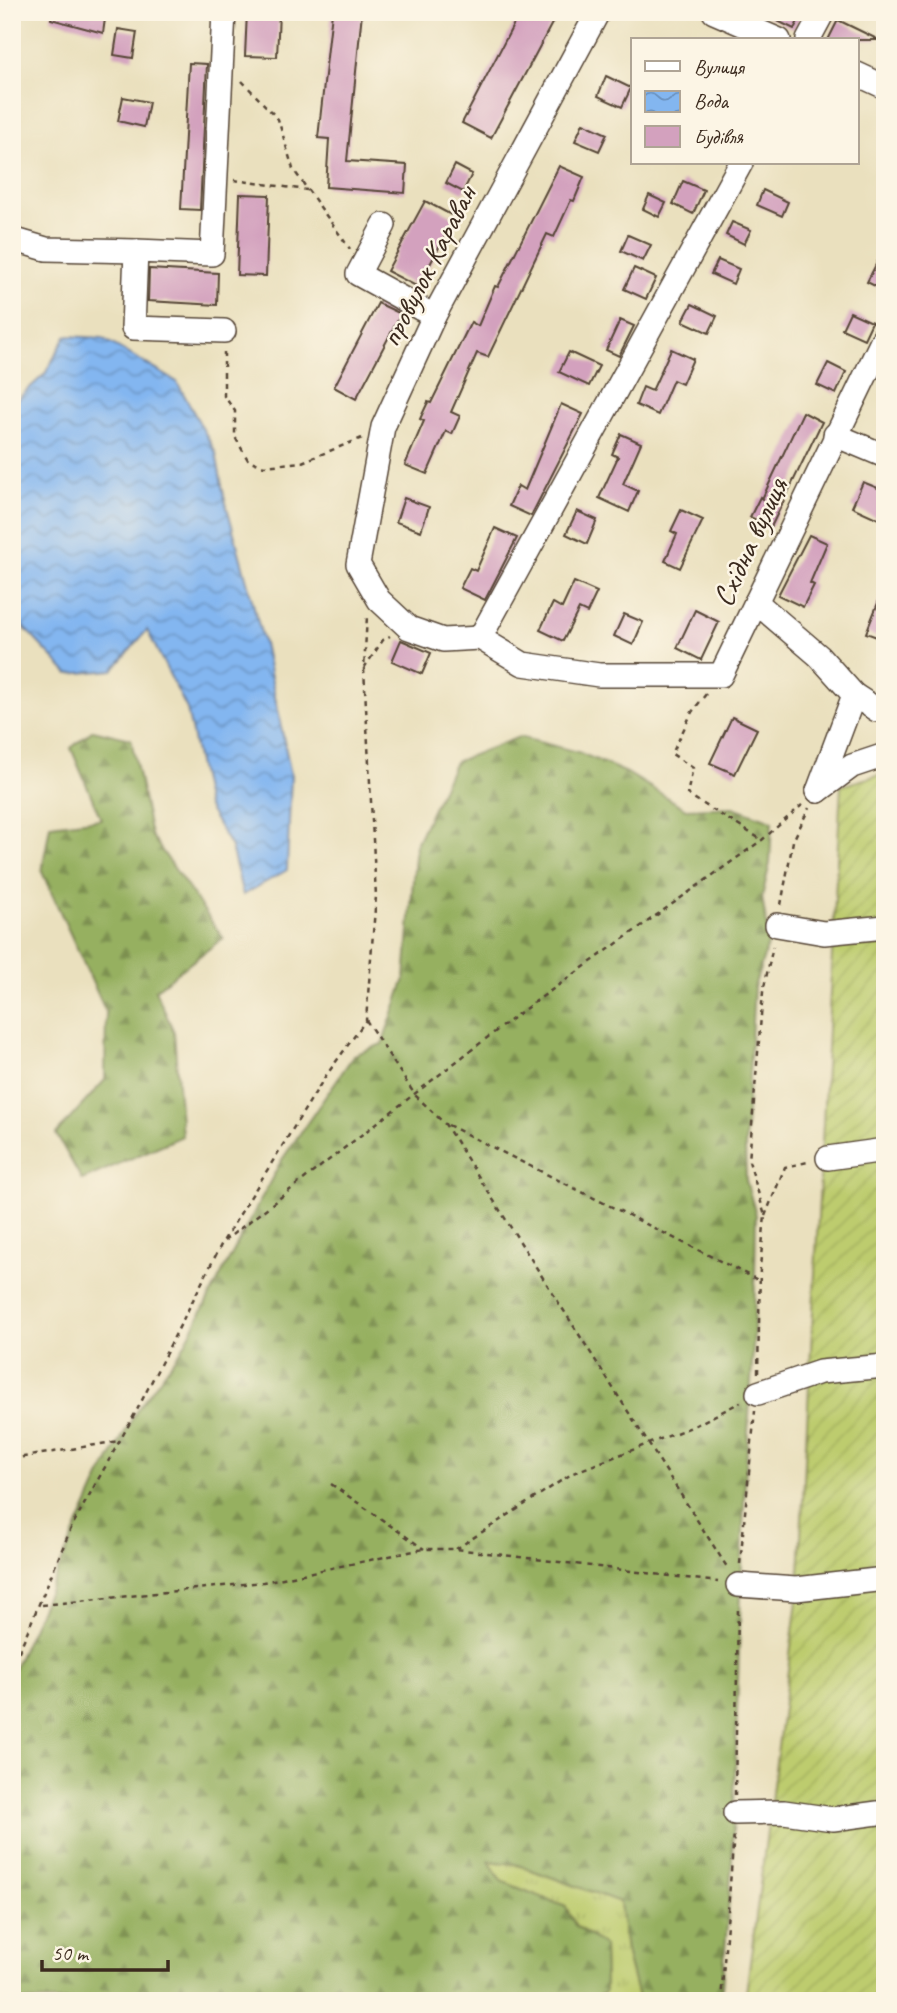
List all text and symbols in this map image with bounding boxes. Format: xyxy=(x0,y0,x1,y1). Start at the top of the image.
legend xyxy=(631,38,858,164)
text: Вулиця xyxy=(694,54,745,80)
text: Вода xyxy=(694,88,730,114)
text: Будівля xyxy=(694,124,744,150)
street label: провулок Караван xyxy=(371,177,486,353)
street label: Східна вулиця xyxy=(704,471,797,612)
scale bar xyxy=(42,1929,168,1973)
text: 50 m xyxy=(52,1940,90,1966)

